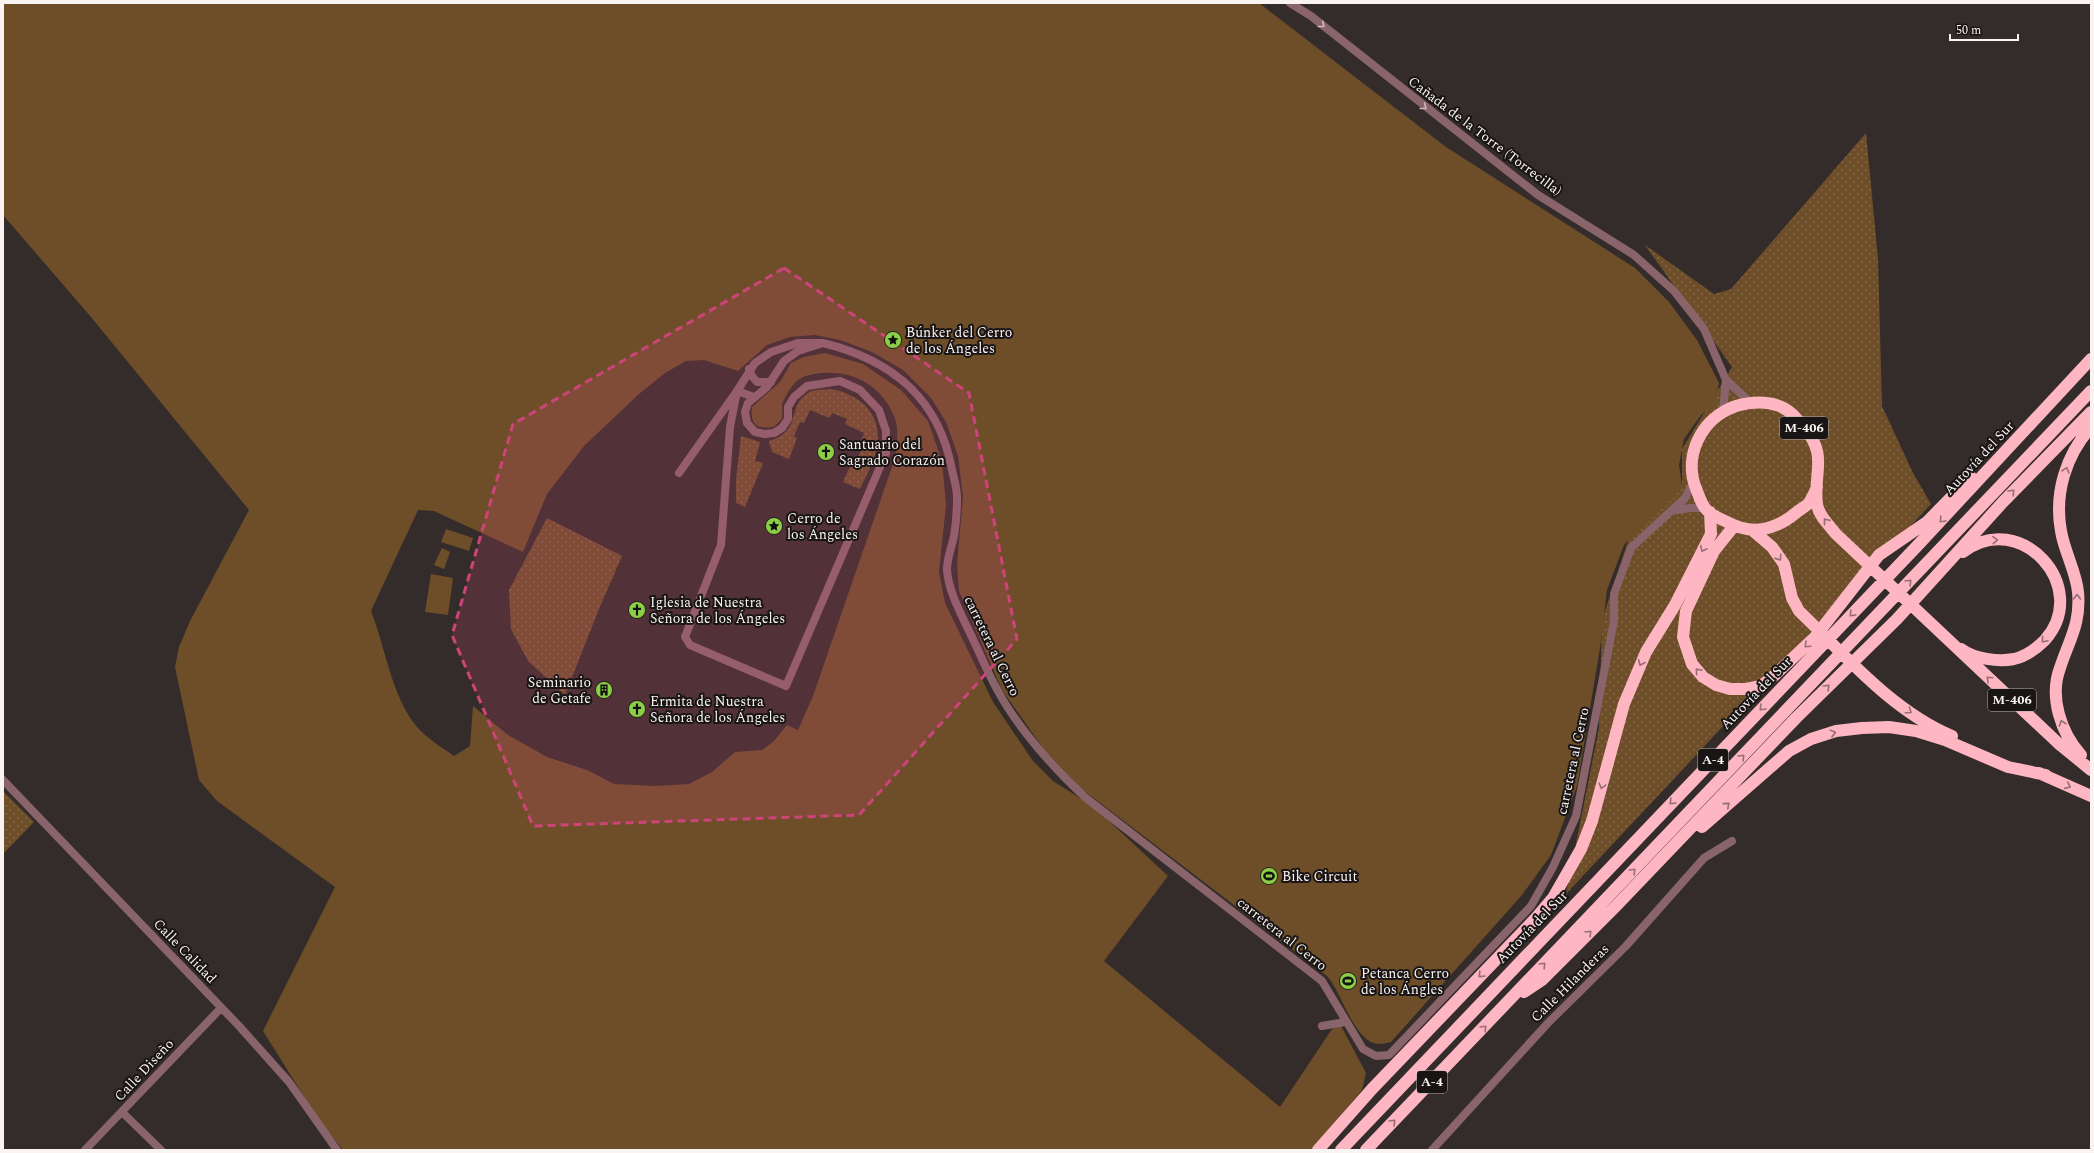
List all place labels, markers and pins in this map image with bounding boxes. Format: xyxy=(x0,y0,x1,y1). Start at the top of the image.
place label: Búnker del Cerro de los Ángeles xyxy=(906,322,1012,359)
place icon: Búnker del Cerro de los Ángeles xyxy=(883,330,903,350)
place label: Santuario del Sagrado Corazón xyxy=(839,434,945,471)
church icon: Santuario del Sagrado Corazón xyxy=(816,442,836,462)
place label: Cerro de los Ángeles xyxy=(787,508,858,545)
place icon: Cerro de los Ángeles xyxy=(764,516,784,536)
place label: Iglesia de Nuestra Señora de los Ángeles xyxy=(650,592,785,629)
church icon: Iglesia de Nuestra Señora de los Ángeles xyxy=(627,600,647,620)
place label: Seminario de Getafe xyxy=(528,672,591,709)
building icon: Seminario de Getafe xyxy=(594,680,614,700)
place label: Ermita de Nuestra Señora de los Ángeles xyxy=(650,691,785,728)
church icon: Ermita de Nuestra Señora de los Ángeles xyxy=(627,699,647,719)
sports icon: Bike Circuit xyxy=(1259,866,1279,886)
place label: Bike Circuit xyxy=(1282,866,1357,887)
place label: Petanca Cerro de los Ángles xyxy=(1361,963,1449,1000)
sports icon: Petanca Cerro de los Ángles xyxy=(1338,971,1358,991)

